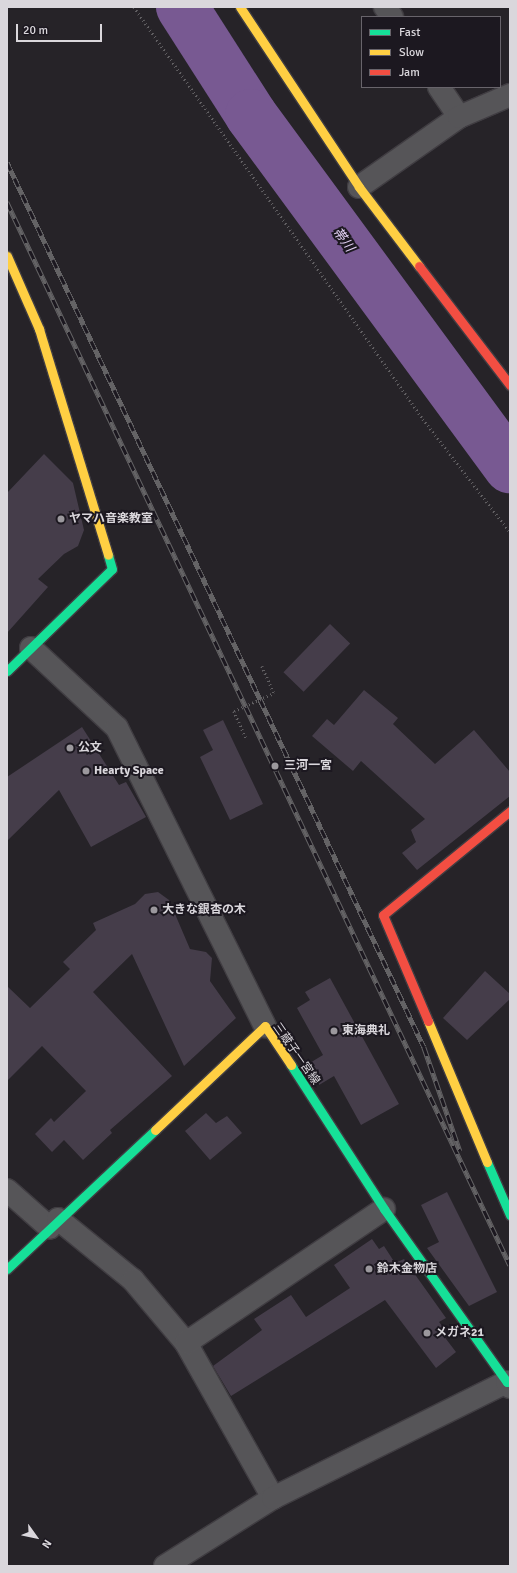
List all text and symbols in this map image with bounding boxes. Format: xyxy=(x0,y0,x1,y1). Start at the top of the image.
scale bar xyxy=(18,16,104,42)
legend xyxy=(361,16,501,88)
text: 20 m xyxy=(23,23,48,38)
text: Fast xyxy=(399,25,420,40)
text: Slow xyxy=(399,45,424,60)
text: Jam xyxy=(399,65,420,80)
water label: 帯川 xyxy=(329,225,357,255)
place label: ヤマハ音楽教室 xyxy=(69,512,153,526)
marker: ヤマハ音楽教室 xyxy=(56,514,66,524)
place label: 公文 xyxy=(78,741,102,755)
marker: 公文 xyxy=(65,743,75,753)
place label: 三河一宮 xyxy=(284,759,332,773)
marker: 三河一宮 xyxy=(269,760,281,772)
place label: Hearty Space xyxy=(94,764,164,778)
marker: Hearty Space xyxy=(81,766,91,776)
place label: 大きな銀杏の木 xyxy=(162,903,246,917)
marker: 大きな銀杏の木 xyxy=(149,905,159,915)
street label: 三蔵子一宮線 xyxy=(269,1020,323,1088)
place label: 東海典礼 xyxy=(342,1024,390,1038)
marker: 東海典礼 xyxy=(329,1026,339,1036)
place label: 鈴木金物店 xyxy=(377,1262,437,1276)
marker: 鈴木金物店 xyxy=(364,1264,374,1274)
place label: メガネ21 xyxy=(435,1326,484,1340)
marker: メガネ21 xyxy=(422,1328,432,1338)
north arrow xyxy=(16,1517,56,1557)
text: N xyxy=(39,1537,54,1551)

